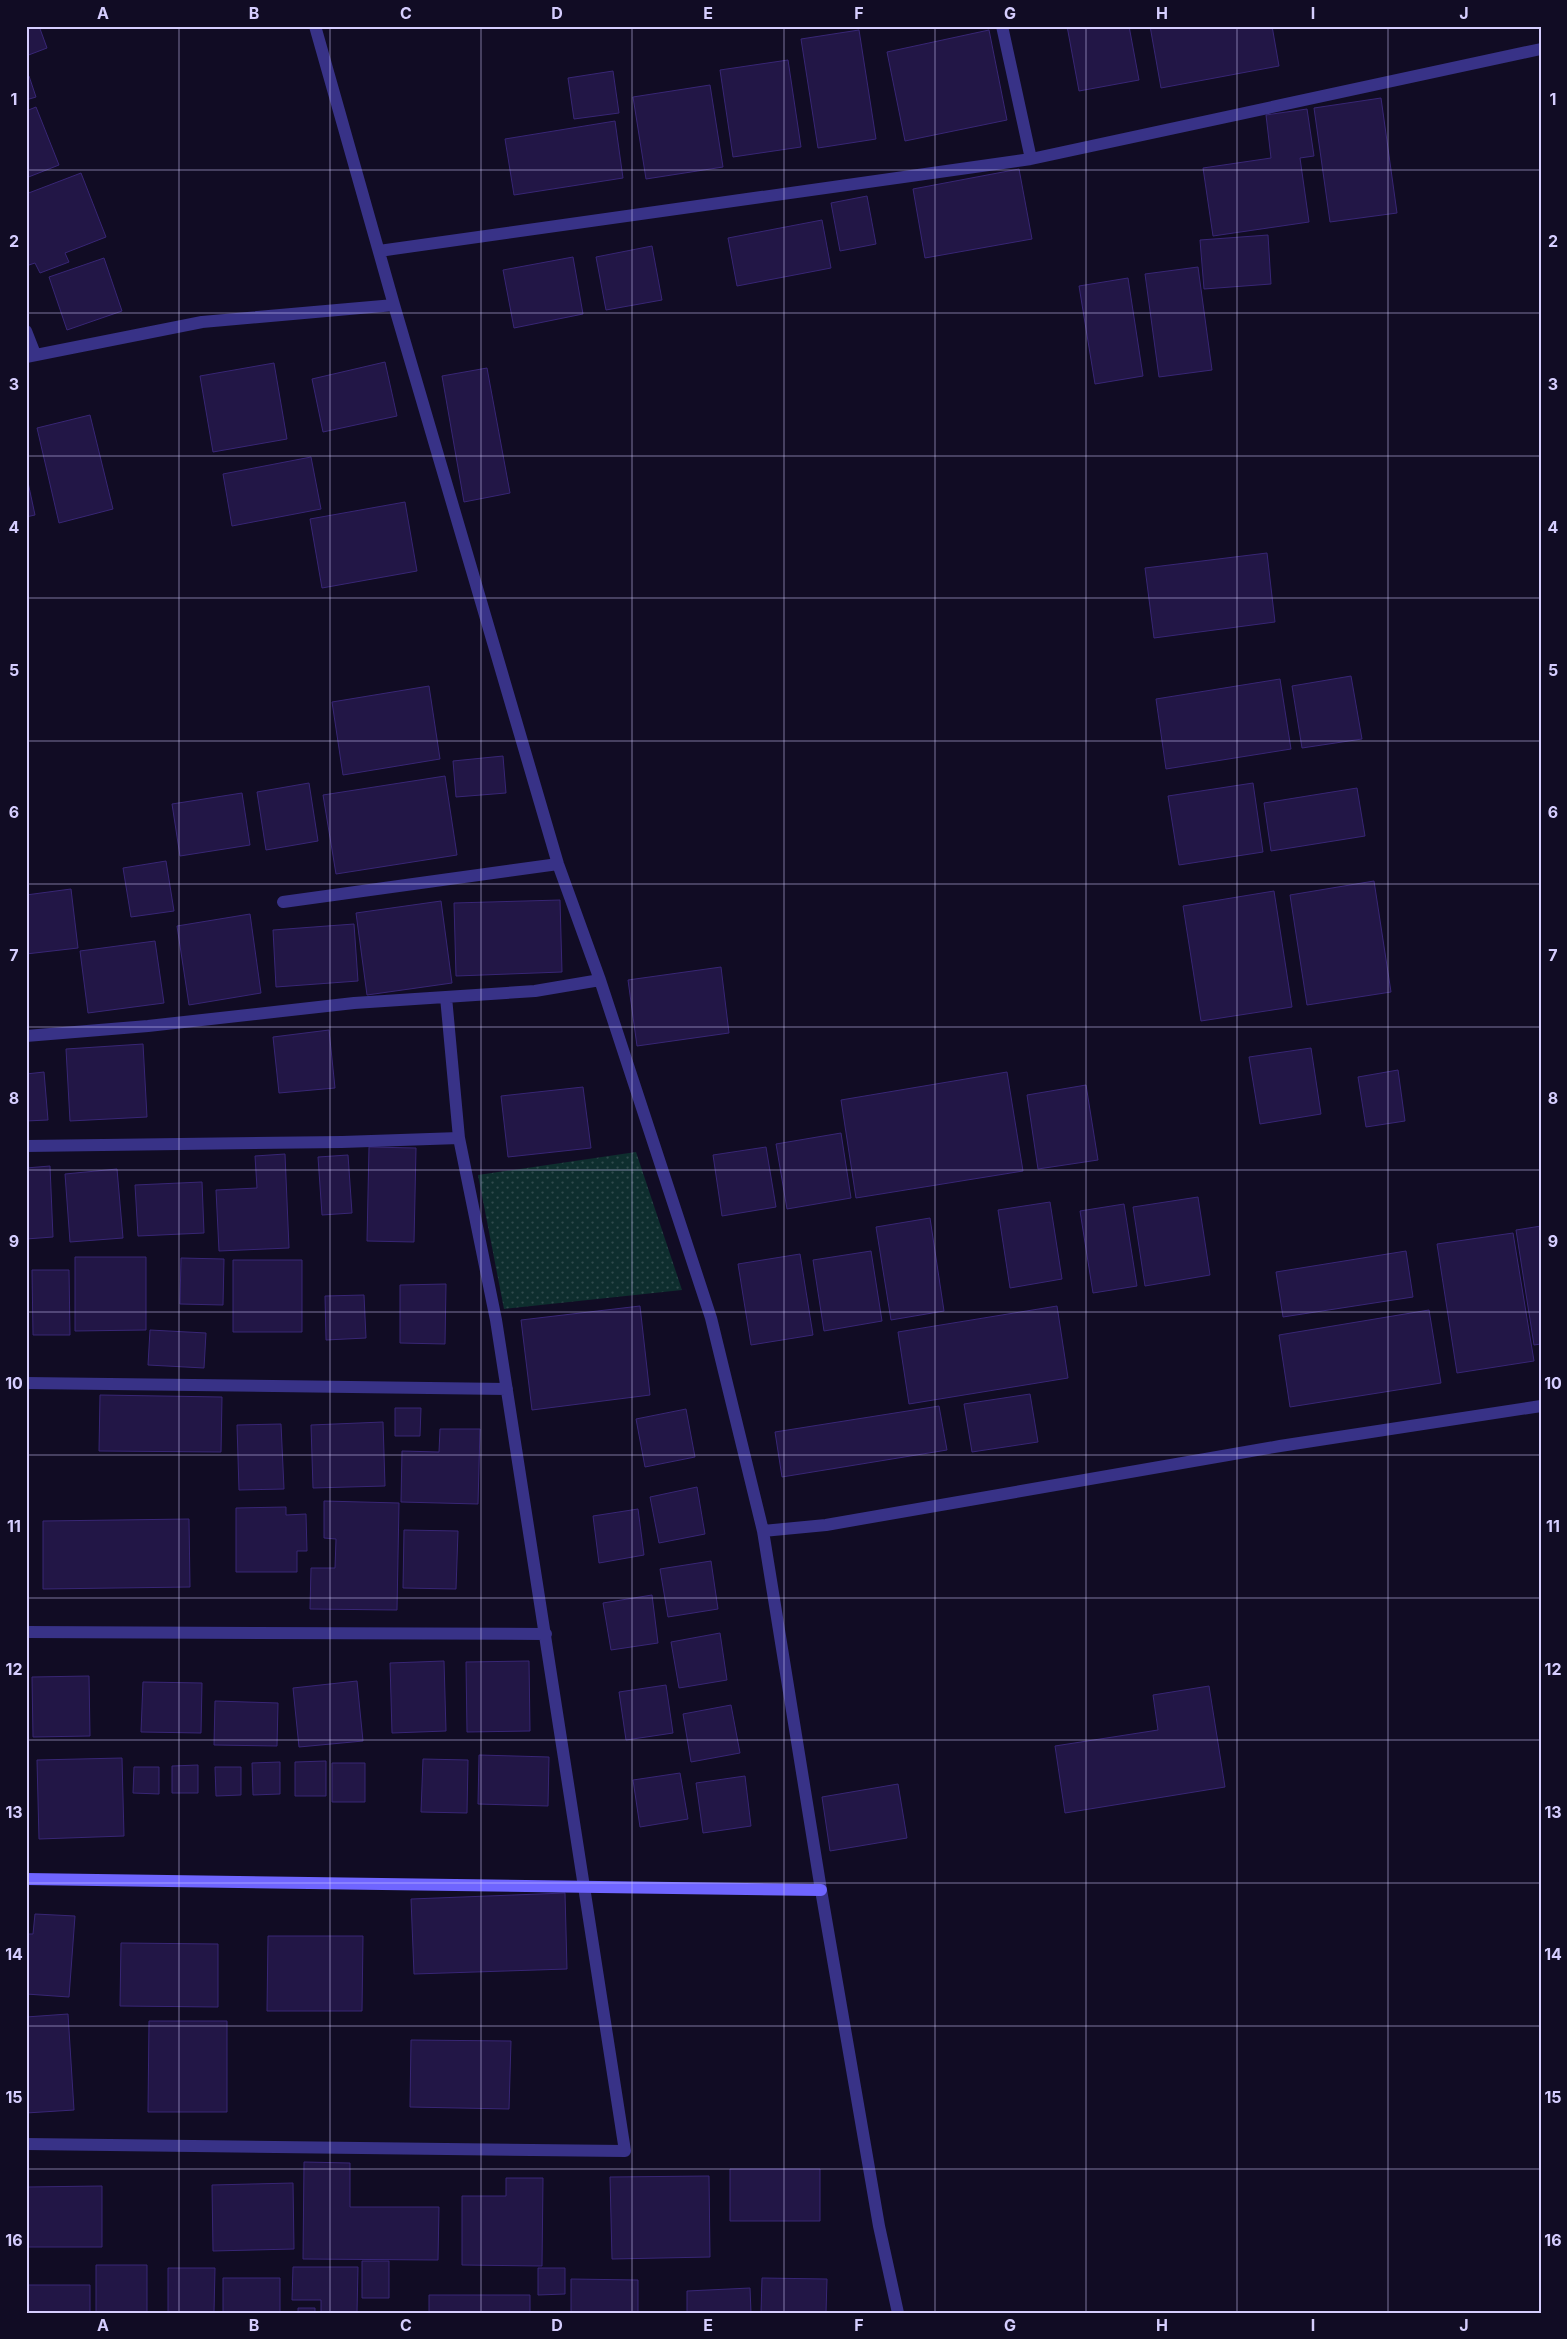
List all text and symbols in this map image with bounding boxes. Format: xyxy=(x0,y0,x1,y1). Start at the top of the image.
text: A xyxy=(97,3,109,23)
text: B xyxy=(249,3,259,23)
text: C xyxy=(400,3,412,23)
text: D xyxy=(551,3,563,23)
text: E xyxy=(703,3,713,23)
text: F xyxy=(854,3,864,23)
text: G xyxy=(1004,3,1016,23)
text: H xyxy=(1156,3,1168,23)
text: I xyxy=(1311,3,1315,23)
text: J xyxy=(1459,3,1469,23)
text: 1 xyxy=(11,89,17,109)
text: 1 xyxy=(1550,89,1556,109)
text: 2 xyxy=(9,231,19,251)
text: 2 xyxy=(1548,231,1558,251)
text: 3 xyxy=(9,374,19,394)
text: 3 xyxy=(1548,374,1558,394)
text: 4 xyxy=(9,517,20,537)
text: 4 xyxy=(1548,517,1559,537)
text: 5 xyxy=(9,660,19,680)
text: 5 xyxy=(1548,660,1558,680)
text: 6 xyxy=(9,802,19,822)
text: 6 xyxy=(1548,802,1558,822)
text: 7 xyxy=(9,945,19,965)
text: 7 xyxy=(1548,945,1558,965)
text: 8 xyxy=(9,1088,19,1108)
text: 8 xyxy=(1548,1088,1558,1108)
text: 9 xyxy=(9,1231,19,1251)
text: 9 xyxy=(1548,1231,1558,1251)
text: 10 xyxy=(5,1373,23,1393)
text: 10 xyxy=(1544,1373,1562,1393)
text: 11 xyxy=(7,1516,21,1536)
text: 11 xyxy=(1546,1516,1560,1536)
text: 12 xyxy=(6,1659,22,1679)
text: 12 xyxy=(1545,1659,1561,1679)
text: 13 xyxy=(5,1802,23,1822)
text: 13 xyxy=(1544,1802,1562,1822)
text: 14 xyxy=(5,1944,23,1964)
text: 14 xyxy=(1544,1944,1562,1964)
text: 15 xyxy=(5,2087,23,2107)
text: 15 xyxy=(1544,2087,1562,2107)
text: 16 xyxy=(5,2230,23,2250)
text: 16 xyxy=(1544,2230,1562,2250)
text: A xyxy=(97,2315,109,2335)
text: B xyxy=(249,2315,259,2335)
text: C xyxy=(400,2315,412,2335)
text: D xyxy=(551,2315,563,2335)
text: E xyxy=(703,2315,713,2335)
text: F xyxy=(854,2315,864,2335)
text: G xyxy=(1004,2315,1016,2335)
text: H xyxy=(1156,2315,1168,2335)
text: I xyxy=(1311,2315,1315,2335)
text: J xyxy=(1459,2315,1469,2335)

